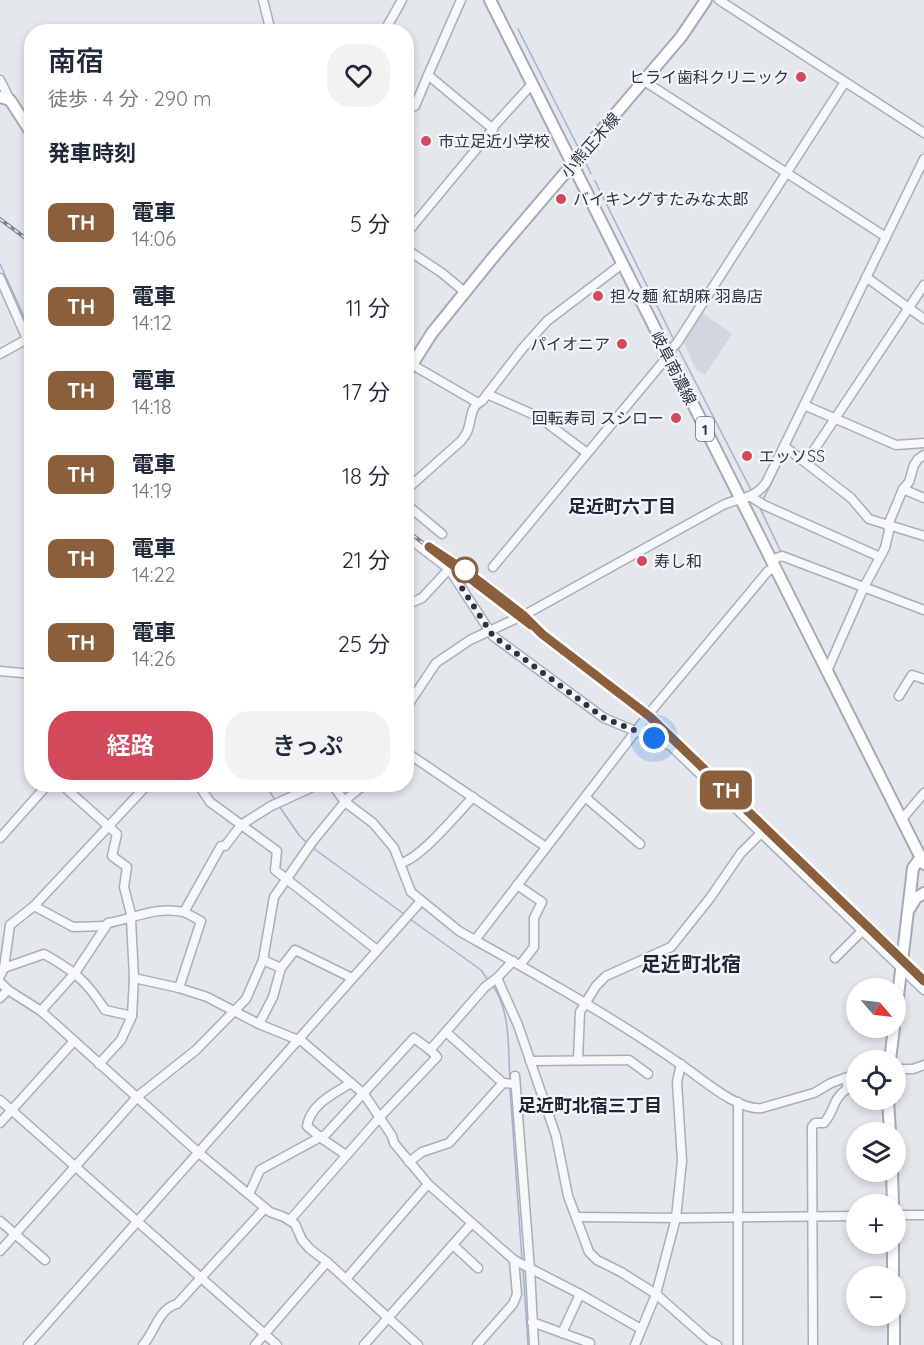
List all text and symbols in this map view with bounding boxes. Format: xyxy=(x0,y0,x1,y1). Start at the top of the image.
text: 南宿 xyxy=(48,43,104,78)
button: heart xyxy=(327,44,390,107)
place label: ヒライ歯科クリニック xyxy=(629,67,789,87)
marker: ヒライ歯科クリニック xyxy=(794,70,808,84)
text: 徒歩 · 4 分 · 290 m xyxy=(48,86,211,111)
street label: 小熊正木線 xyxy=(556,108,624,182)
place label: 市立足近小学校 xyxy=(438,131,550,151)
marker: 市立足近小学校 xyxy=(419,134,433,148)
text: 発車時刻 xyxy=(48,139,136,167)
place label: バイキングすたみな太郎 xyxy=(573,189,749,209)
marker: バイキングすたみな太郎 xyxy=(554,192,568,206)
text: 電車 xyxy=(132,198,176,226)
text: TH xyxy=(67,209,95,235)
text: 5 分 xyxy=(350,210,390,238)
text: 14:06 xyxy=(132,226,176,251)
text: 電車 xyxy=(132,282,176,310)
place label: 担々麺 紅胡麻 羽島店 xyxy=(610,286,763,306)
marker: 担々麺 紅胡麻 羽島店 xyxy=(591,289,605,303)
text: TH xyxy=(67,293,95,319)
text: 11 分 xyxy=(346,294,390,322)
text: 14:12 xyxy=(132,310,172,335)
street label: 岐阜南濃線 xyxy=(647,328,701,408)
place label: パイオニア xyxy=(530,334,610,354)
marker: パイオニア xyxy=(615,337,629,351)
text: 電車 xyxy=(132,366,176,394)
text: TH xyxy=(67,377,95,403)
text: 17 分 xyxy=(343,378,390,406)
text: 14:18 xyxy=(132,394,172,419)
place label: 回転寿司 スシロー xyxy=(532,408,664,428)
marker: 回転寿司 スシロー xyxy=(669,411,683,425)
road number: 1 xyxy=(696,417,714,441)
place label: エッソSS xyxy=(759,446,825,466)
marker: エッソSS xyxy=(740,449,754,463)
text: 電車 xyxy=(132,450,176,478)
text: TH xyxy=(67,461,95,487)
text: 18 分 xyxy=(342,462,390,490)
text: 14:19 xyxy=(132,478,172,503)
district label: 足近町六丁目 xyxy=(568,495,676,518)
text: 電車 xyxy=(132,534,176,562)
text: TH xyxy=(67,545,95,571)
text: 21 分 xyxy=(342,546,390,574)
place label: 寿し和 xyxy=(654,551,702,571)
marker: 寿し和 xyxy=(635,554,649,568)
unlabelled marker xyxy=(452,557,478,583)
text: 14:22 xyxy=(132,562,176,587)
text: 電車 xyxy=(132,618,176,646)
text: TH xyxy=(67,629,95,655)
text: 25 分 xyxy=(338,630,390,658)
text: 14:26 xyxy=(132,646,175,671)
button: 経路 xyxy=(48,711,213,780)
button: きっぷ xyxy=(225,711,390,780)
your location xyxy=(639,723,669,753)
line badge: TH xyxy=(699,770,753,810)
text: TH xyxy=(712,777,740,803)
district label: 足近町北宿 xyxy=(641,951,741,976)
north arrow xyxy=(846,978,906,1038)
map controls xyxy=(846,978,906,1326)
button: locate xyxy=(846,1050,906,1110)
district label: 足近町北宿三丁目 xyxy=(518,1094,662,1117)
button: layers xyxy=(846,1122,906,1182)
button: + xyxy=(846,1194,906,1254)
button: − xyxy=(846,1266,906,1326)

